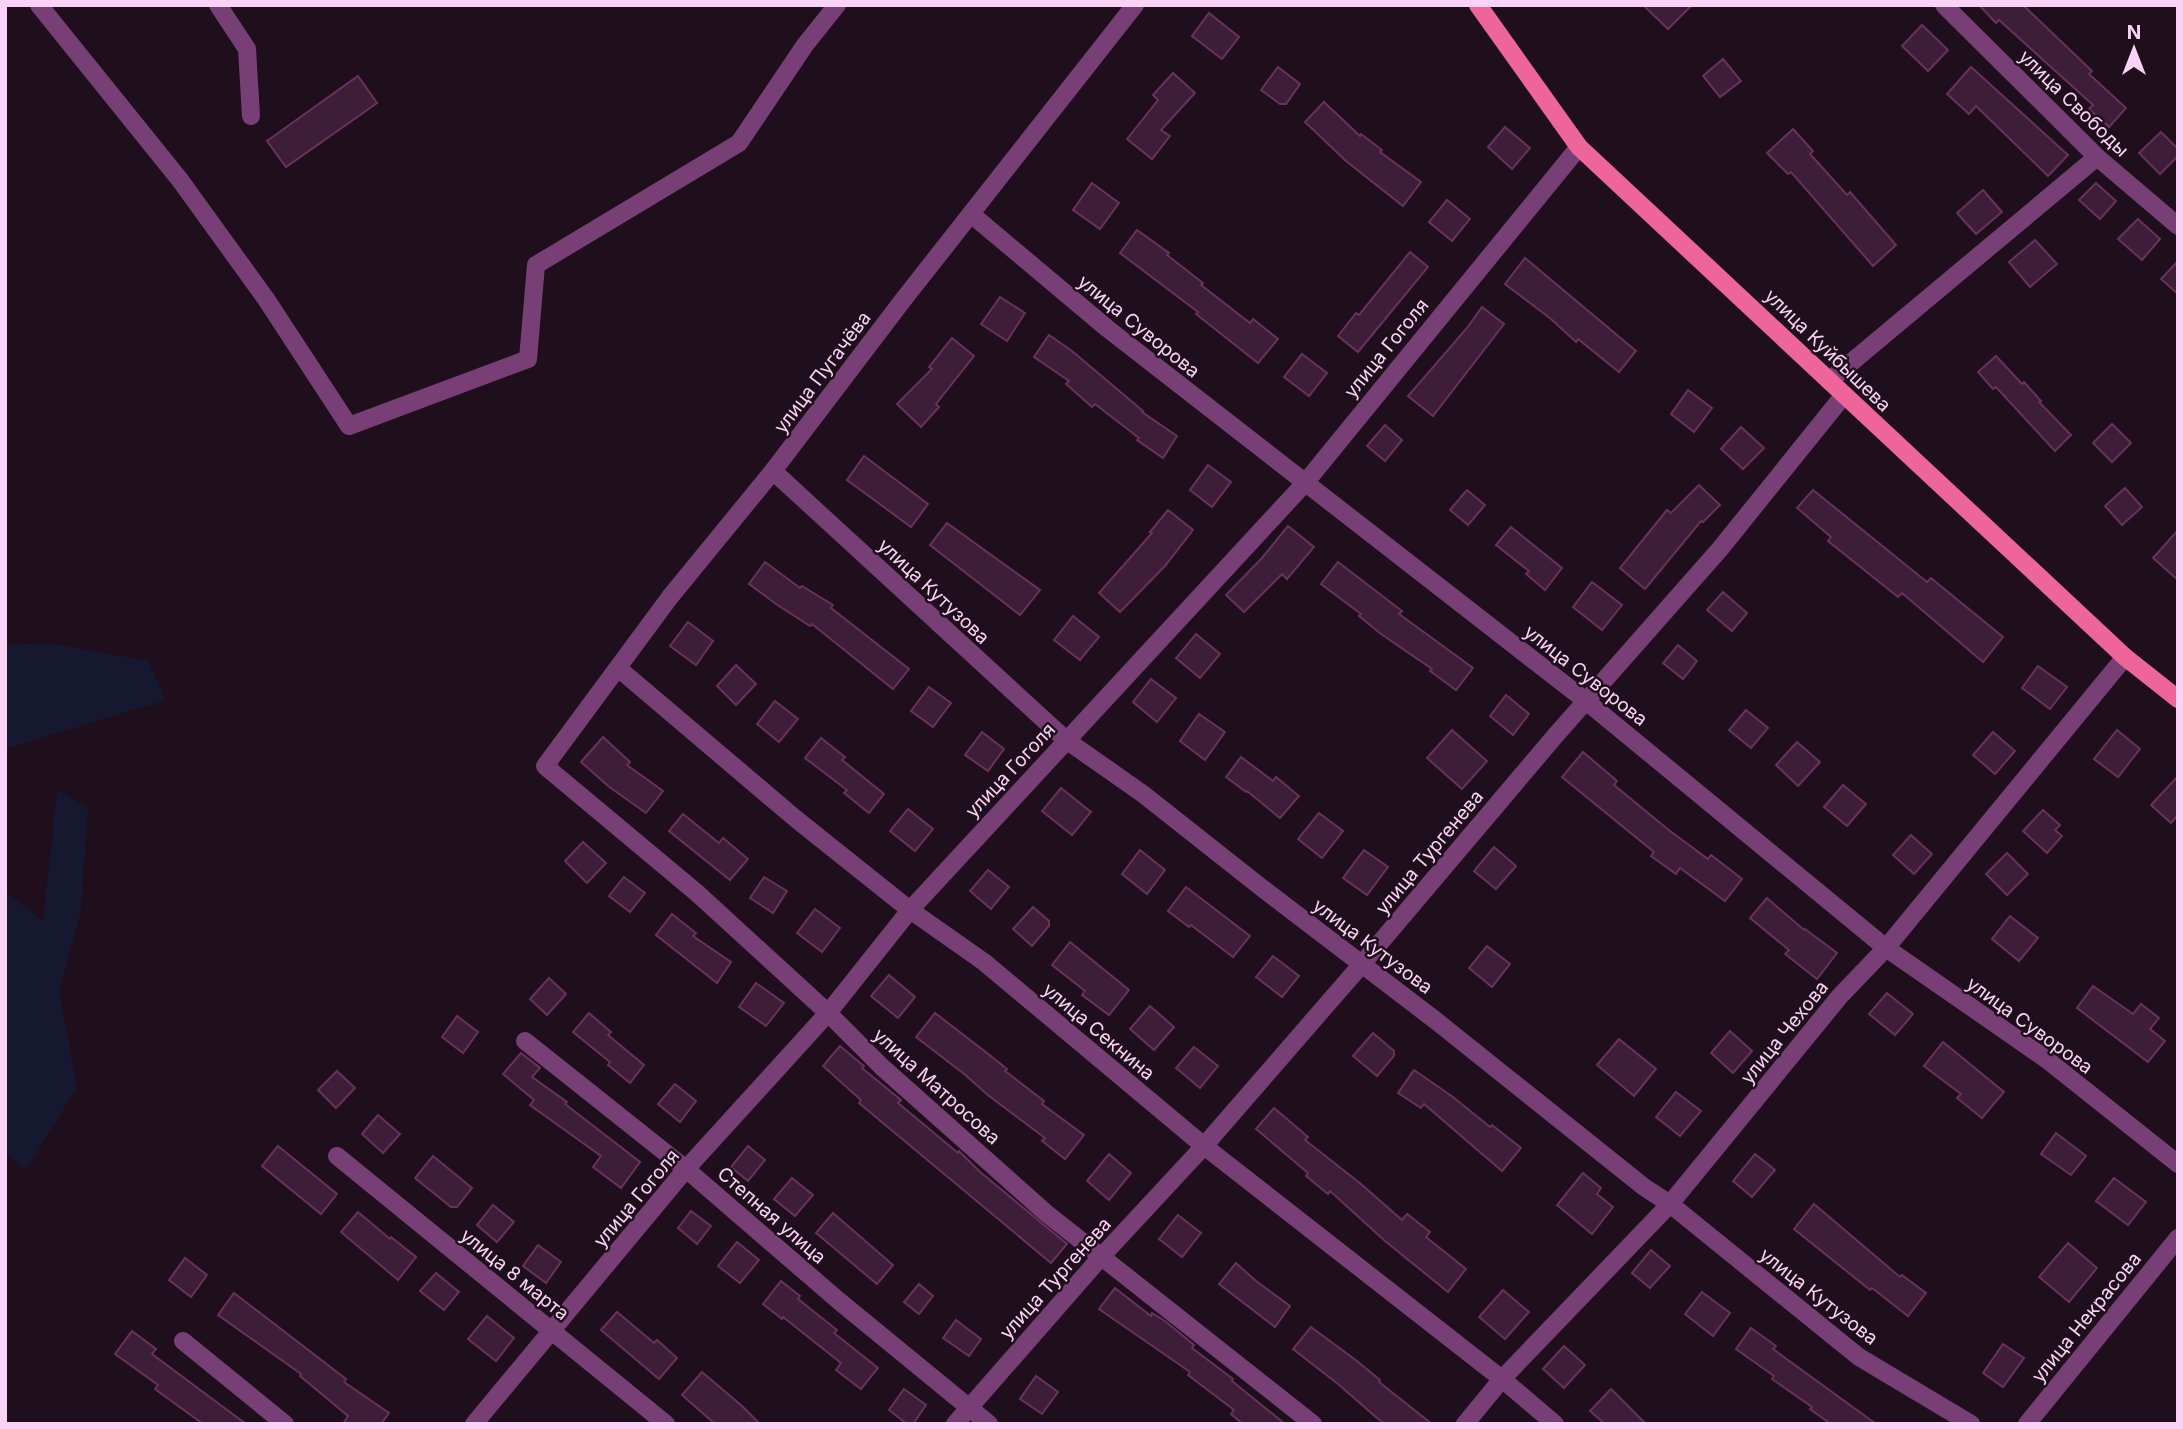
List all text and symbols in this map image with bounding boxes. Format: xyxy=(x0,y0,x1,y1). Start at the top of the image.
north arrow xyxy=(2099,14,2169,84)
text: N xyxy=(2127,21,2141,44)
street label: улица Свободы xyxy=(2014,45,2133,162)
street label: улица Суворова xyxy=(1073,270,1204,383)
street label: улица Куйбышева xyxy=(1760,284,1896,417)
street label: улица Гоголя xyxy=(1339,294,1433,403)
street label: улица Пугачёва xyxy=(769,307,876,438)
street label: улица Кутузова xyxy=(873,534,994,649)
street label: улица Суворова xyxy=(1519,620,1652,731)
street label: улица Гоголя xyxy=(961,718,1060,822)
street label: улица Тургенева xyxy=(1371,785,1488,919)
street label: улица Кутузова xyxy=(1308,894,1437,999)
street label: улица Суворова xyxy=(1962,972,2097,1079)
street label: улица Чехова xyxy=(1736,976,1833,1089)
street label: улица Секнина xyxy=(1038,978,1159,1085)
street label: улица Матросова xyxy=(868,1023,1005,1149)
street label: улица Гоголя xyxy=(589,1145,684,1252)
street label: Степная улица xyxy=(713,1162,831,1269)
street label: улица Тургенева xyxy=(995,1213,1116,1344)
street label: улица 8 марта xyxy=(456,1224,574,1325)
street label: улица Кутузова xyxy=(1755,1243,1882,1350)
street label: улица Некрасова xyxy=(2027,1248,2146,1387)

